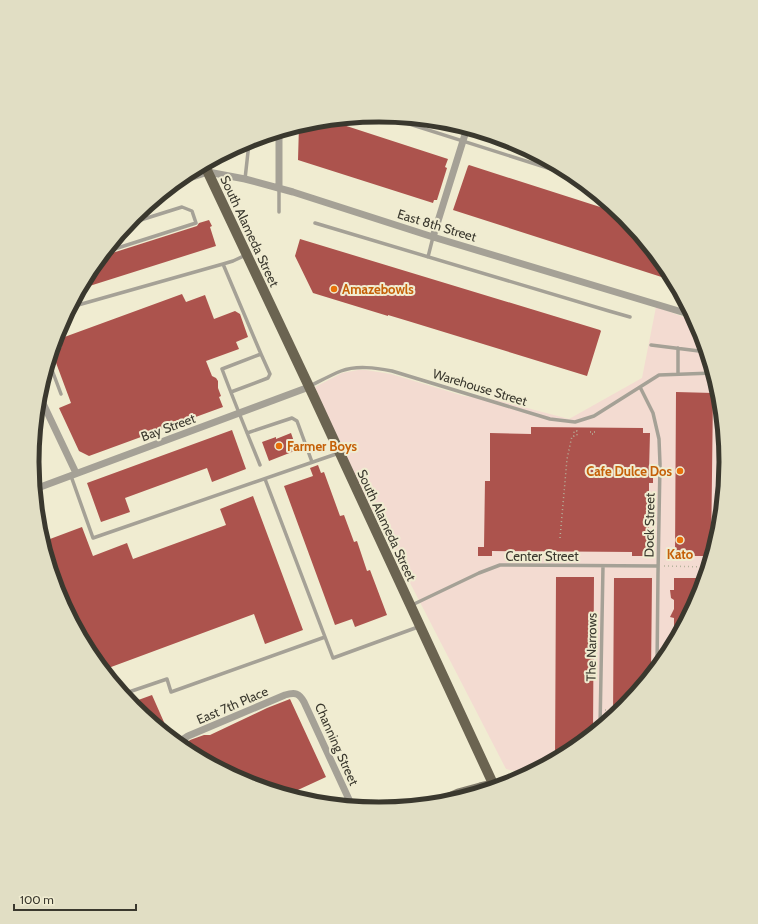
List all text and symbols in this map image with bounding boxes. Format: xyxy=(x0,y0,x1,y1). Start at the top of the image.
street label: South Alameda Street xyxy=(217,173,283,290)
street label: East 8th Street xyxy=(396,205,479,245)
place label: Amazebowls xyxy=(342,281,414,297)
marker: Amazebowls xyxy=(329,284,339,294)
street label: Warehouse Street xyxy=(431,365,530,409)
street label: Bay Street xyxy=(139,410,198,444)
place label: Farmer Boys xyxy=(287,438,358,454)
marker: Farmer Boys xyxy=(274,441,284,451)
place label: Cafe Dulce Dos xyxy=(586,463,672,479)
marker: Cafe Dulce Dos xyxy=(675,466,685,476)
street label: South Alameda Street xyxy=(354,467,420,584)
street label: Dock Street xyxy=(640,492,658,557)
marker: Kato xyxy=(675,535,685,545)
place label: Kato xyxy=(667,546,694,562)
street label: Center Street xyxy=(505,548,579,564)
street label: The Narrows xyxy=(582,612,600,681)
street label: East 7th Place xyxy=(194,683,270,727)
street label: Channing Street xyxy=(312,700,363,788)
scale bar xyxy=(14,886,136,912)
text: 100 m xyxy=(20,892,54,907)

